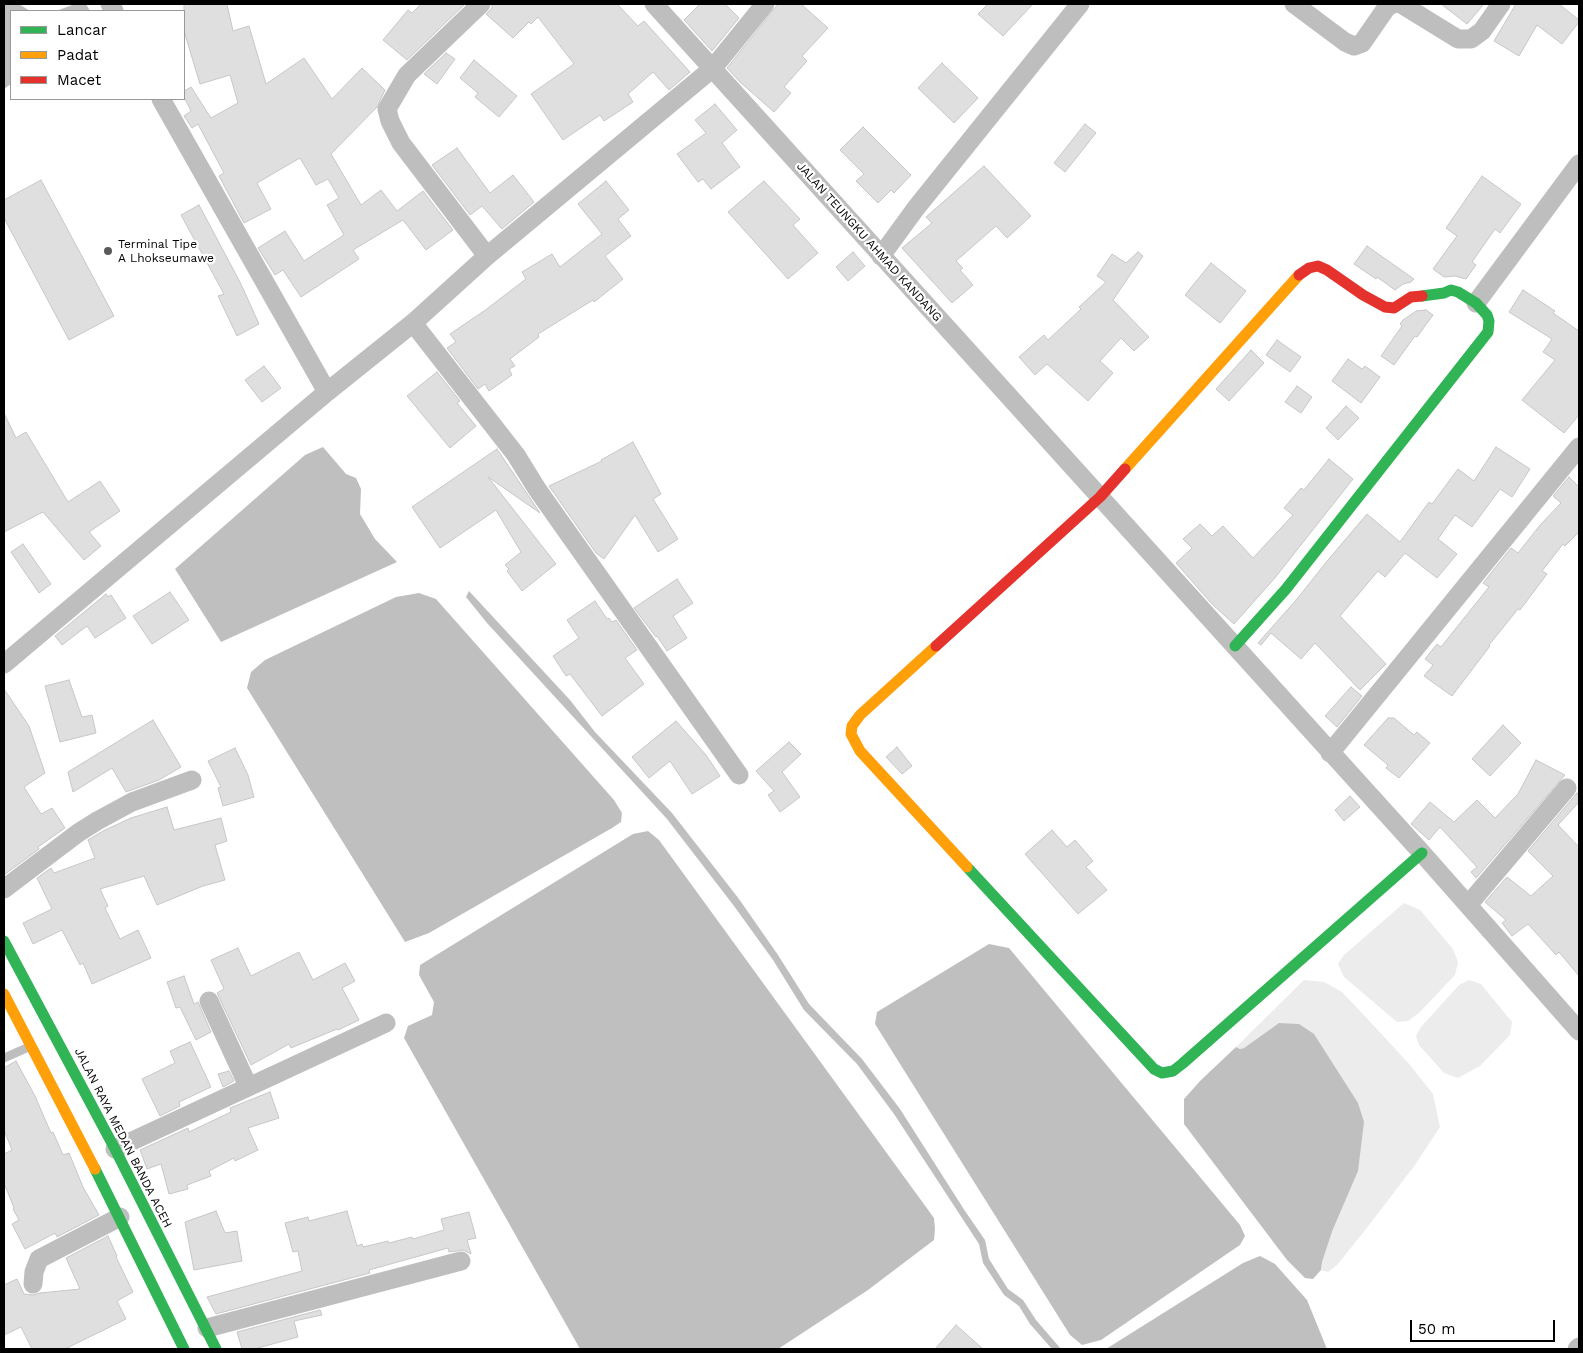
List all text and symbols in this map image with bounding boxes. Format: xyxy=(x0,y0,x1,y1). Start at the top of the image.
legend xyxy=(10,10,185,100)
text: Lancar xyxy=(57,21,107,39)
text: Padat xyxy=(57,46,99,64)
text: Macet xyxy=(57,71,101,89)
street label: JALAN TEUNGKU AHMAD KANDANG xyxy=(793,159,945,325)
place label: Terminal Tipe A Lhokseumawe xyxy=(118,237,214,265)
marker: Terminal Tipe A Lhokseumawe xyxy=(102,245,114,257)
street label: JALAN RAYA MEDAN BANDA ACEH xyxy=(71,1046,175,1230)
scale bar xyxy=(1413,1310,1558,1342)
text: 50 m xyxy=(1418,1320,1455,1338)

